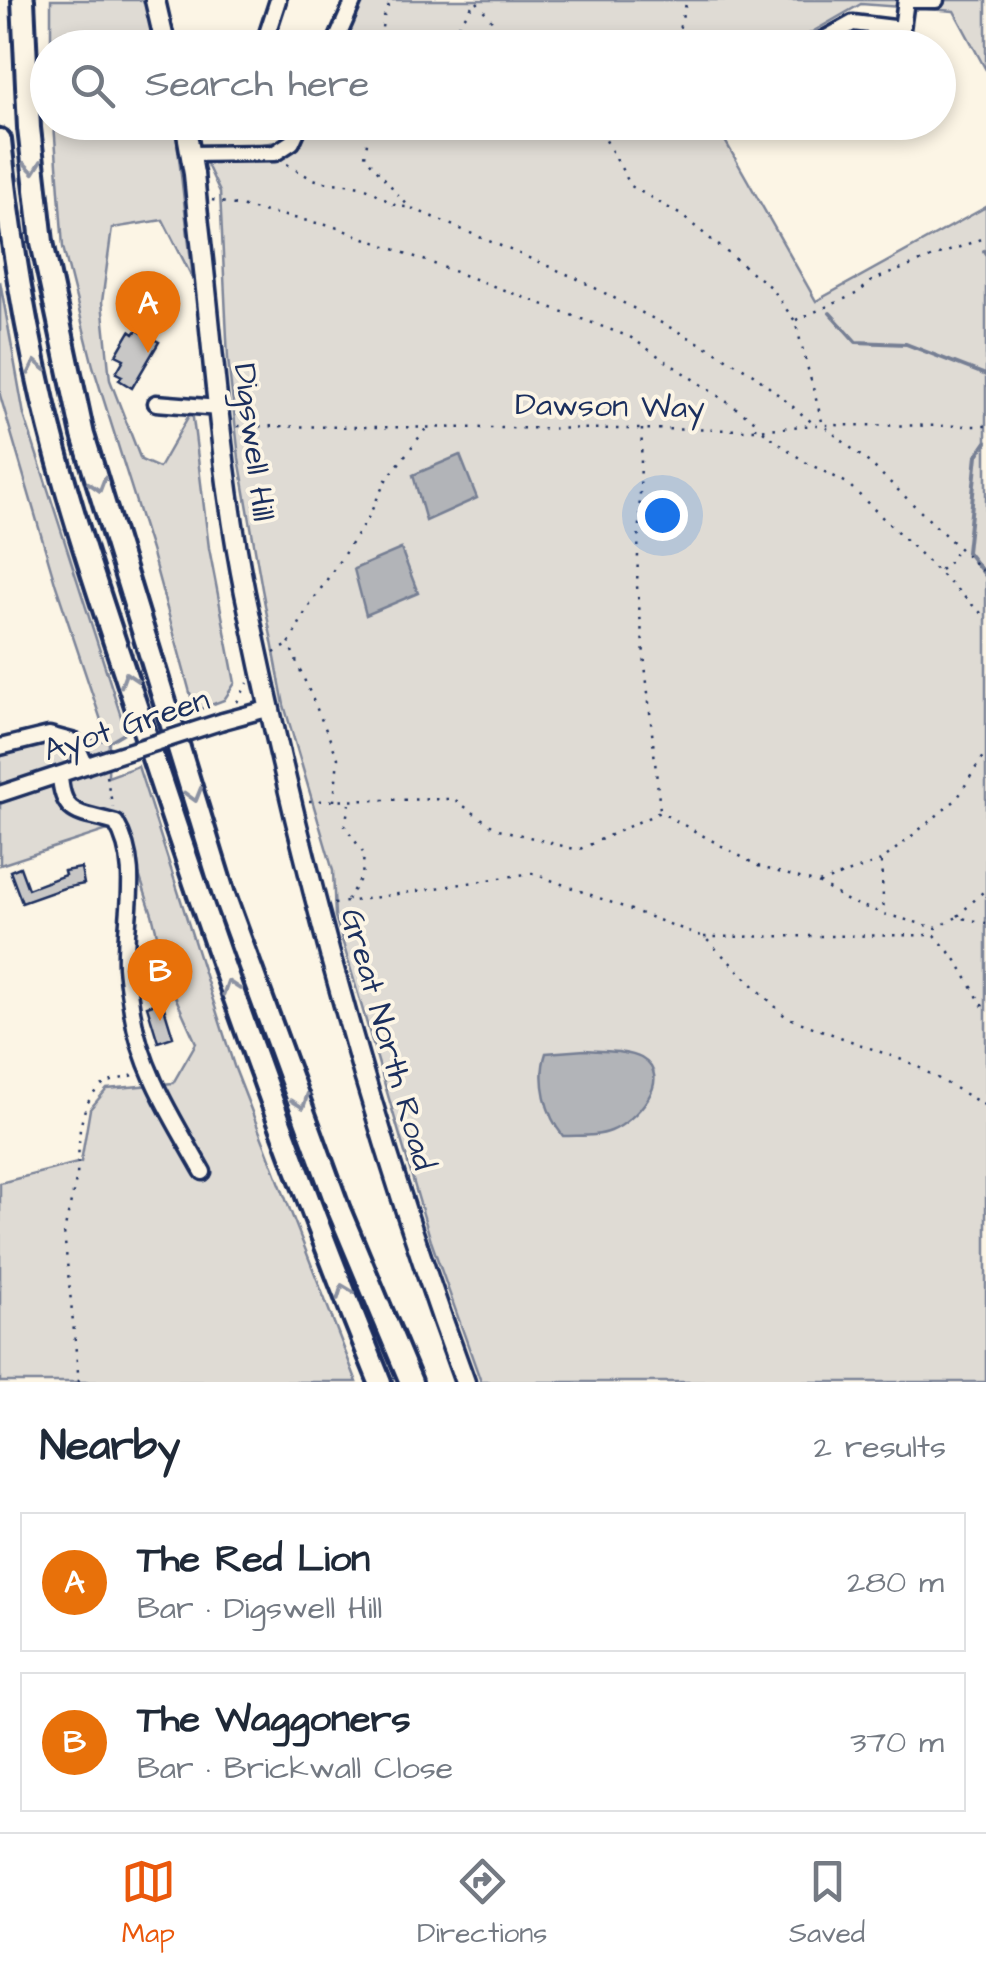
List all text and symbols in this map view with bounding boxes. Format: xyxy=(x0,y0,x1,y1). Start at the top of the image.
search box xyxy=(30,30,956,140)
icon: search xyxy=(65,58,120,113)
text: Search here xyxy=(145,59,369,111)
one-way arrow xyxy=(22,159,44,175)
pin: A xyxy=(116,270,180,353)
one-way arrow xyxy=(26,359,47,376)
street label: Digswell Hill xyxy=(222,361,286,524)
street label: Dawson Way xyxy=(515,382,705,431)
one-way arrow xyxy=(86,476,107,493)
your location xyxy=(637,490,688,541)
one-way arrow xyxy=(119,671,139,688)
street label: Ayot Green xyxy=(38,677,215,773)
one-way arrow xyxy=(183,786,204,804)
street label: Great North Road xyxy=(329,903,446,1175)
pin: B xyxy=(128,938,192,1021)
one-way arrow xyxy=(221,980,241,997)
one-way arrow xyxy=(289,1092,309,1110)
one-way arrow xyxy=(335,1284,356,1301)
text: Nearby xyxy=(40,1418,180,1476)
text: 2 results xyxy=(814,1425,946,1470)
text: The Red Lion xyxy=(137,1534,370,1586)
text: A xyxy=(64,1560,85,1605)
text: 280 m xyxy=(847,1560,944,1605)
text: Bar · Digswell Hill xyxy=(137,1586,382,1631)
text: The Waggoners xyxy=(137,1694,411,1746)
text: B xyxy=(63,1720,86,1765)
text: 370 m xyxy=(850,1720,944,1765)
text: Bar · Brickwall Close xyxy=(137,1746,453,1791)
tab: Map xyxy=(121,1854,176,1953)
tab: Directions xyxy=(417,1854,547,1953)
tab: Saved xyxy=(789,1854,865,1953)

